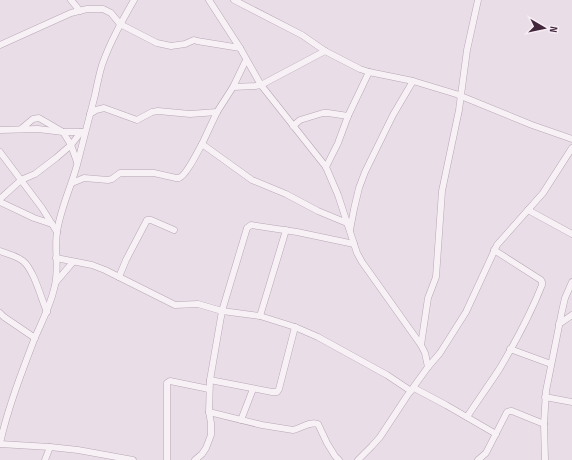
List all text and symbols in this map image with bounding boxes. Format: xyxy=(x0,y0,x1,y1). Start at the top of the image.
north arrow xyxy=(524,8,564,48)
text: N xyxy=(546,26,560,34)

